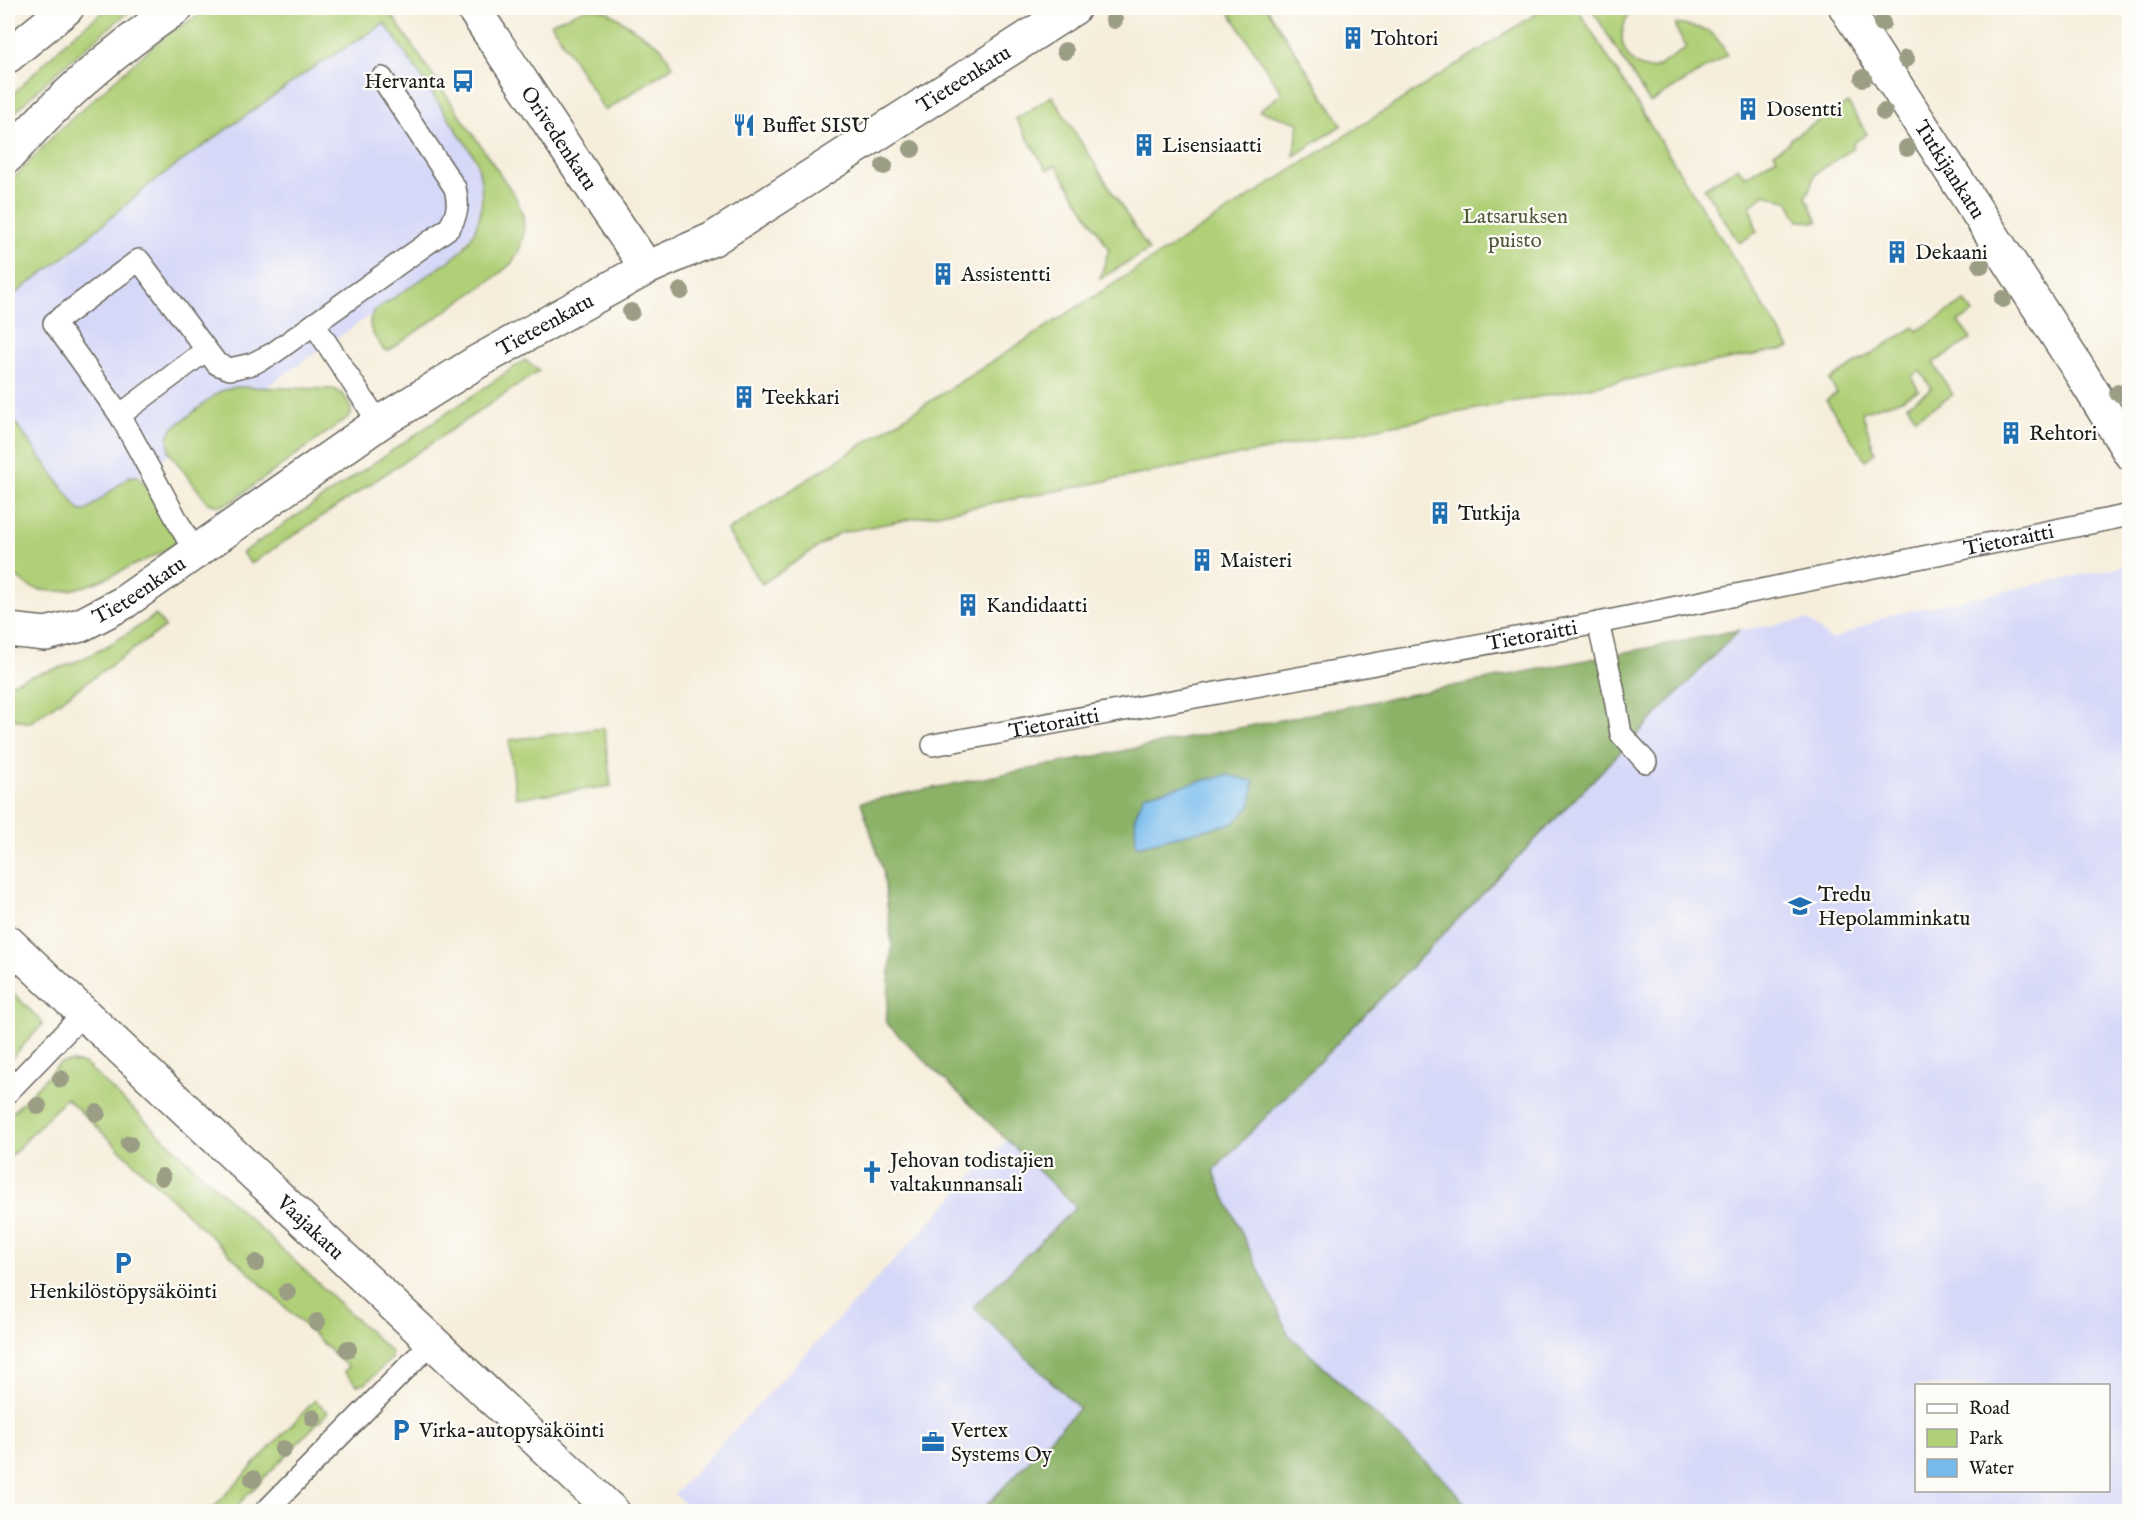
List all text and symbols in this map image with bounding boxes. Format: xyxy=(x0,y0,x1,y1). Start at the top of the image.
building icon: Tohtori xyxy=(1340,25,1366,51)
place label: Tohtori xyxy=(1371,26,1438,53)
street label: Tieteenkatu xyxy=(912,40,1017,120)
bus stop icon: Hervanta xyxy=(450,68,476,94)
place label: Hervanta xyxy=(364,69,446,96)
street label: Orivedenkatu xyxy=(514,81,602,196)
building icon: Dosentti xyxy=(1735,96,1761,122)
place label: Dosentti xyxy=(1766,97,1842,124)
restaurant icon: Buffet SISU xyxy=(731,112,757,138)
place label: Buffet SISU xyxy=(762,113,869,140)
street label: Tutkijankatu xyxy=(1907,116,1990,225)
building icon: Lisensiaatti xyxy=(1131,132,1157,158)
place label: Lisensiaatti xyxy=(1162,133,1262,160)
park label: Latsaruksen puisto xyxy=(1462,204,1568,255)
building icon: Dekaani xyxy=(1884,239,1910,265)
place label: Dekaani xyxy=(1915,240,1988,267)
building icon: Assistentti xyxy=(930,261,956,287)
place label: Assistentti xyxy=(960,262,1051,289)
street label: Tieteenkatu xyxy=(493,288,599,363)
building icon: Teekkari xyxy=(731,384,757,410)
place label: Teekkari xyxy=(762,385,840,412)
building icon: Rehtori xyxy=(1998,420,2024,446)
place label: Rehtori xyxy=(2029,421,2097,448)
building icon: Tutkija xyxy=(1427,500,1453,526)
place label: Tutkija xyxy=(1458,501,1521,528)
street label: Tietoraitti xyxy=(1961,519,2056,563)
building icon: Maisteri xyxy=(1189,547,1215,573)
place label: Maisteri xyxy=(1220,548,1292,575)
street label: Tieteenkatu xyxy=(88,551,192,632)
building icon: Kandidaatti xyxy=(955,592,981,618)
place label: Kandidaatti xyxy=(986,593,1088,620)
street label: Tietoraitti xyxy=(1485,615,1580,658)
street label: Tietoraitti xyxy=(1007,703,1102,746)
place label: Tredu Hepolamminkatu xyxy=(1818,882,1971,933)
school or university icon: Tredu Hepolamminkatu xyxy=(1787,893,1813,919)
place label: Jehovan todistajien valtakunnansali xyxy=(888,1148,1054,1199)
church icon: Jehovan todistajien valtakunnansali xyxy=(859,1159,885,1185)
street label: Vaajakatu xyxy=(270,1189,349,1267)
parking icon: Henkilöstöpysäköinti xyxy=(110,1250,136,1276)
place label: Henkilöstöpysäköinti xyxy=(29,1279,217,1306)
legend xyxy=(1915,1384,2110,1492)
text: Road xyxy=(1969,1398,2010,1421)
parking icon: Virka-autopysäköinti xyxy=(388,1417,414,1443)
place label: Virka-autopysäköinti xyxy=(418,1418,604,1445)
place label: Vertex Systems Oy xyxy=(950,1418,1053,1469)
text: Park xyxy=(1969,1428,2004,1451)
office icon: Vertex Systems Oy xyxy=(920,1429,946,1455)
text: Water xyxy=(1969,1458,2014,1481)

